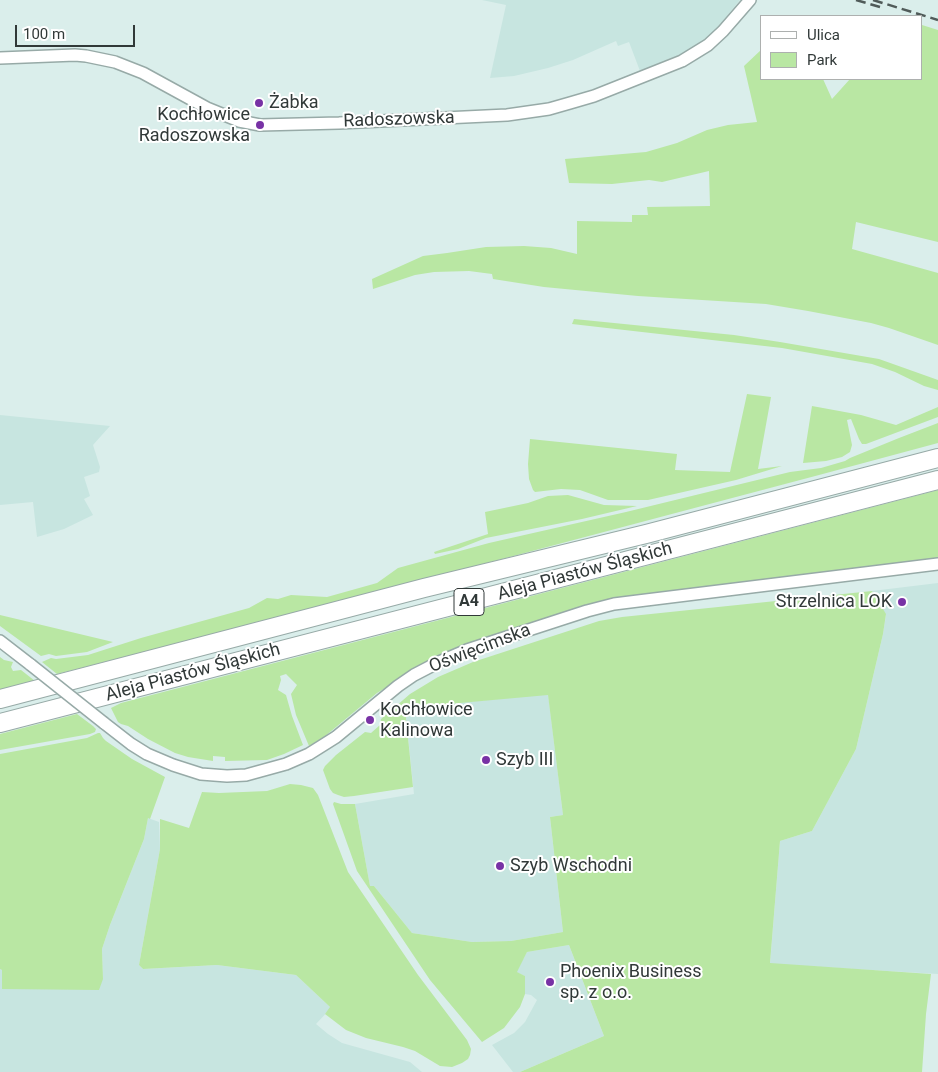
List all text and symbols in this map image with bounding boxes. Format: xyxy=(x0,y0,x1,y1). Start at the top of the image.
scale bar xyxy=(18,15,138,47)
legend xyxy=(760,15,923,80)
text: 100 m xyxy=(23,25,65,43)
text: Ulica xyxy=(807,26,840,44)
text: Park xyxy=(807,51,837,69)
place label: Żabka xyxy=(269,92,319,114)
marker: Żabka xyxy=(253,97,265,109)
place label: Kochłowice Radoszowska xyxy=(139,104,250,146)
street label: Radoszowska xyxy=(343,107,455,133)
marker: Kochłowice Radoszowska xyxy=(254,119,266,131)
street label: Aleja Piastów Śląskich xyxy=(495,538,675,606)
road number: A4 xyxy=(454,588,484,616)
place label: Strzelnica LOK xyxy=(776,591,892,613)
marker: Strzelnica LOK xyxy=(896,596,908,608)
street label: Oświęcimska xyxy=(426,620,534,678)
street label: Aleja Piastów Śląskich xyxy=(103,639,283,707)
place label: Kochłowice Kalinowa xyxy=(380,699,473,742)
marker: Kochłowice Kalinowa xyxy=(364,714,376,726)
place label: Szyb III xyxy=(496,749,553,771)
marker: Szyb III xyxy=(480,754,492,766)
place label: Szyb Wschodni xyxy=(510,855,632,877)
marker: Szyb Wschodni xyxy=(494,860,506,872)
place label: Phoenix Business sp. z o.o. xyxy=(560,961,702,1004)
marker: Phoenix Business sp. z o.o. xyxy=(544,976,556,988)

